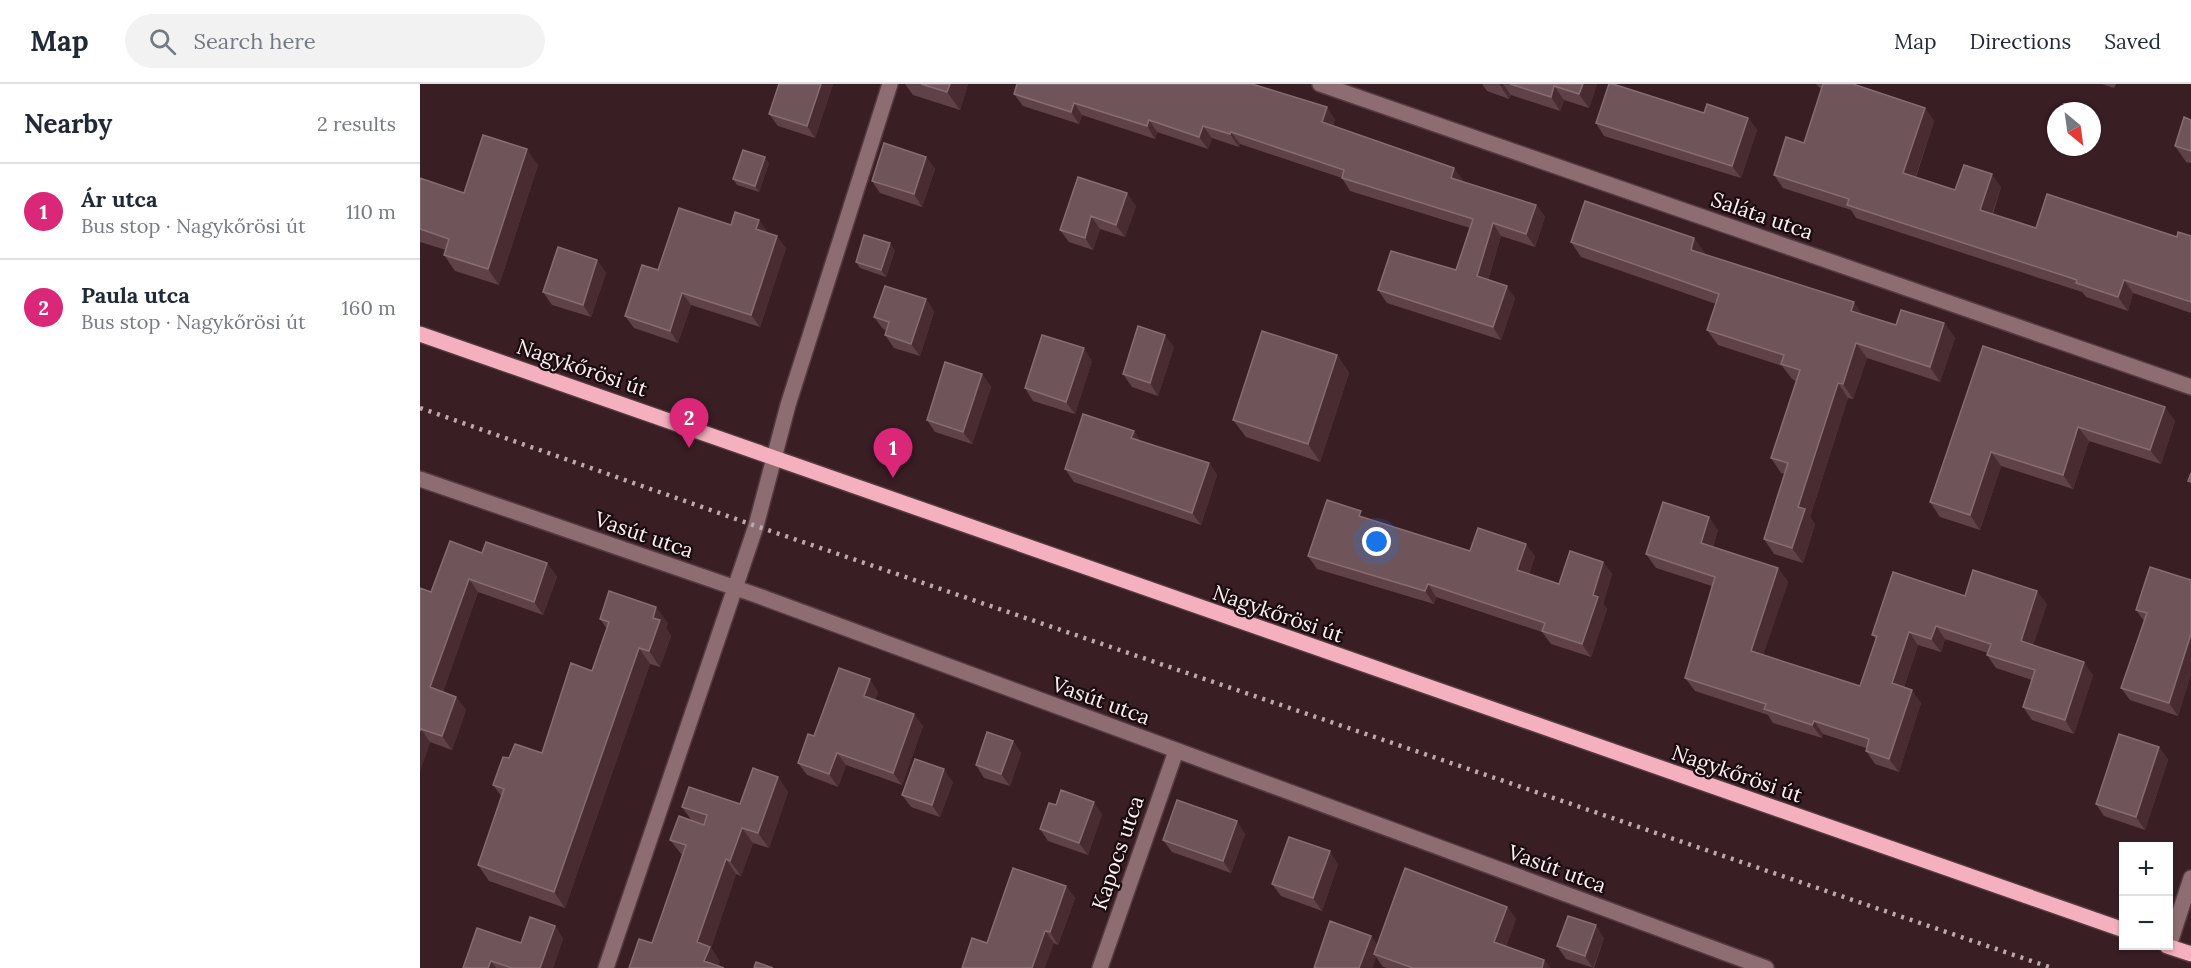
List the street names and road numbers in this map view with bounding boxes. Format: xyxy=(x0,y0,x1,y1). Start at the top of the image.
street label: Saláta utca xyxy=(1708,185,1817,246)
street label: Nagykőrösi út xyxy=(513,333,652,403)
street label: Vasút utca xyxy=(590,505,697,564)
street label: Nagykőrösi út xyxy=(1209,579,1348,649)
street label: Vasút utca xyxy=(1047,670,1154,731)
street label: Nagykőrösi út xyxy=(1668,739,1807,809)
street label: Kapocs utca xyxy=(1085,792,1150,914)
street label: Vasút utca xyxy=(1503,838,1610,899)

